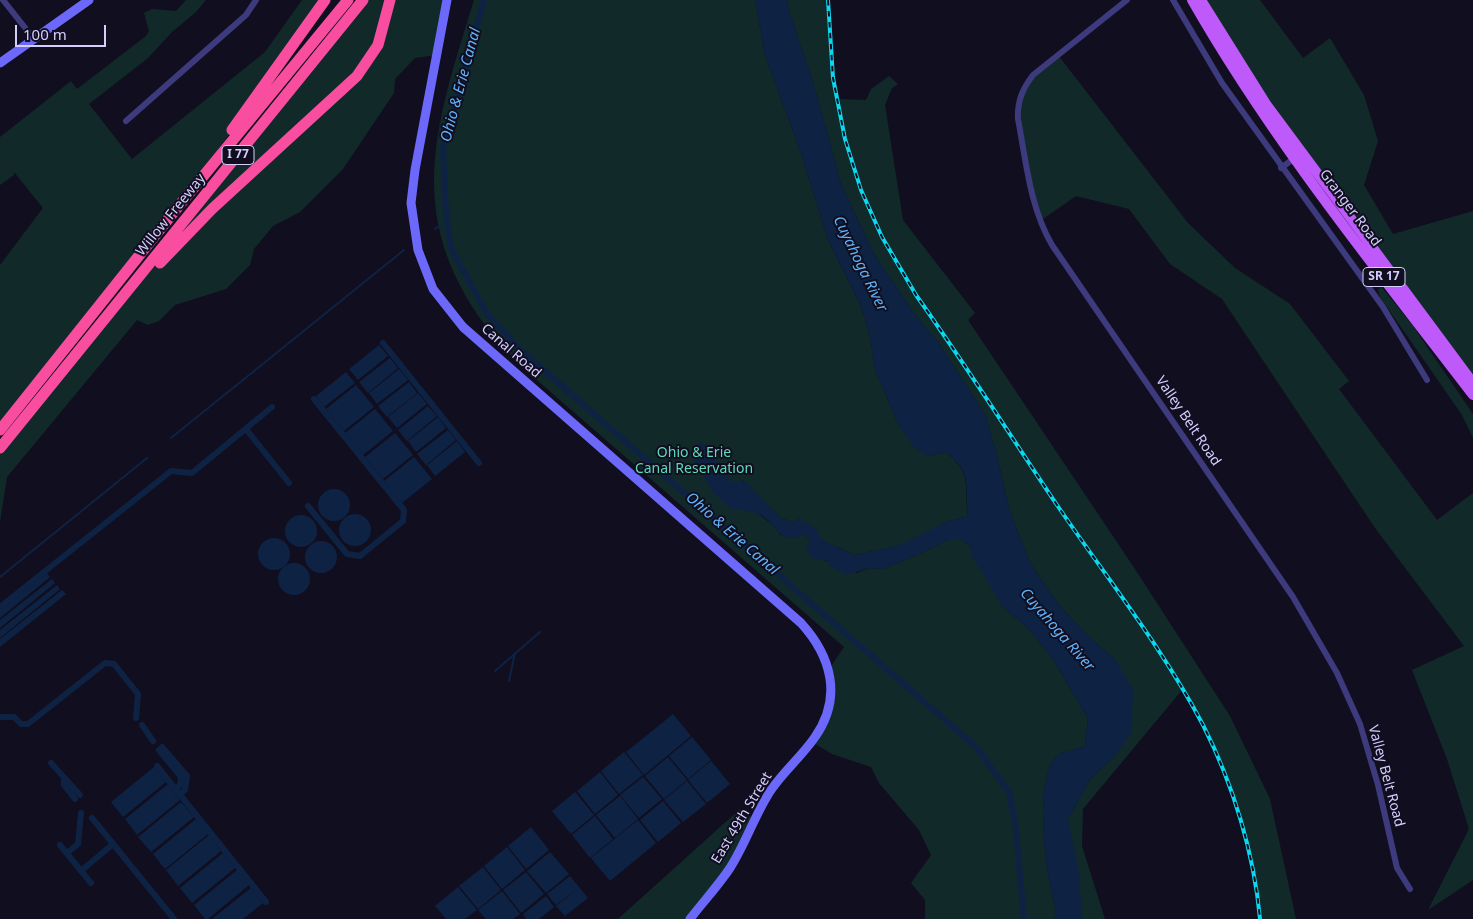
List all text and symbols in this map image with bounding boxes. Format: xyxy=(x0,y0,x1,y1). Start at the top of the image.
scale bar xyxy=(18,15,109,47)
text: 100 m xyxy=(23,24,67,44)
water label: Ohio & Erie Canal xyxy=(437,26,485,144)
road number: I 77 xyxy=(222,146,254,164)
street label: Granger Road xyxy=(1316,166,1384,250)
street label: Willow Freeway xyxy=(133,170,209,260)
water label: Cuyahoga River xyxy=(829,213,891,315)
road number: SR 17 xyxy=(1363,268,1405,286)
street label: Canal Road xyxy=(478,320,544,382)
street label: Valley Belt Road xyxy=(1152,373,1224,469)
park label: Ohio & Erie Canal Reservation xyxy=(635,445,753,478)
water label: Ohio & Erie Canal xyxy=(682,489,782,579)
water label: Cuyahoga River xyxy=(1016,585,1098,675)
street label: Valley Belt Road xyxy=(1364,723,1408,829)
street label: East 49th Street xyxy=(708,769,776,867)

